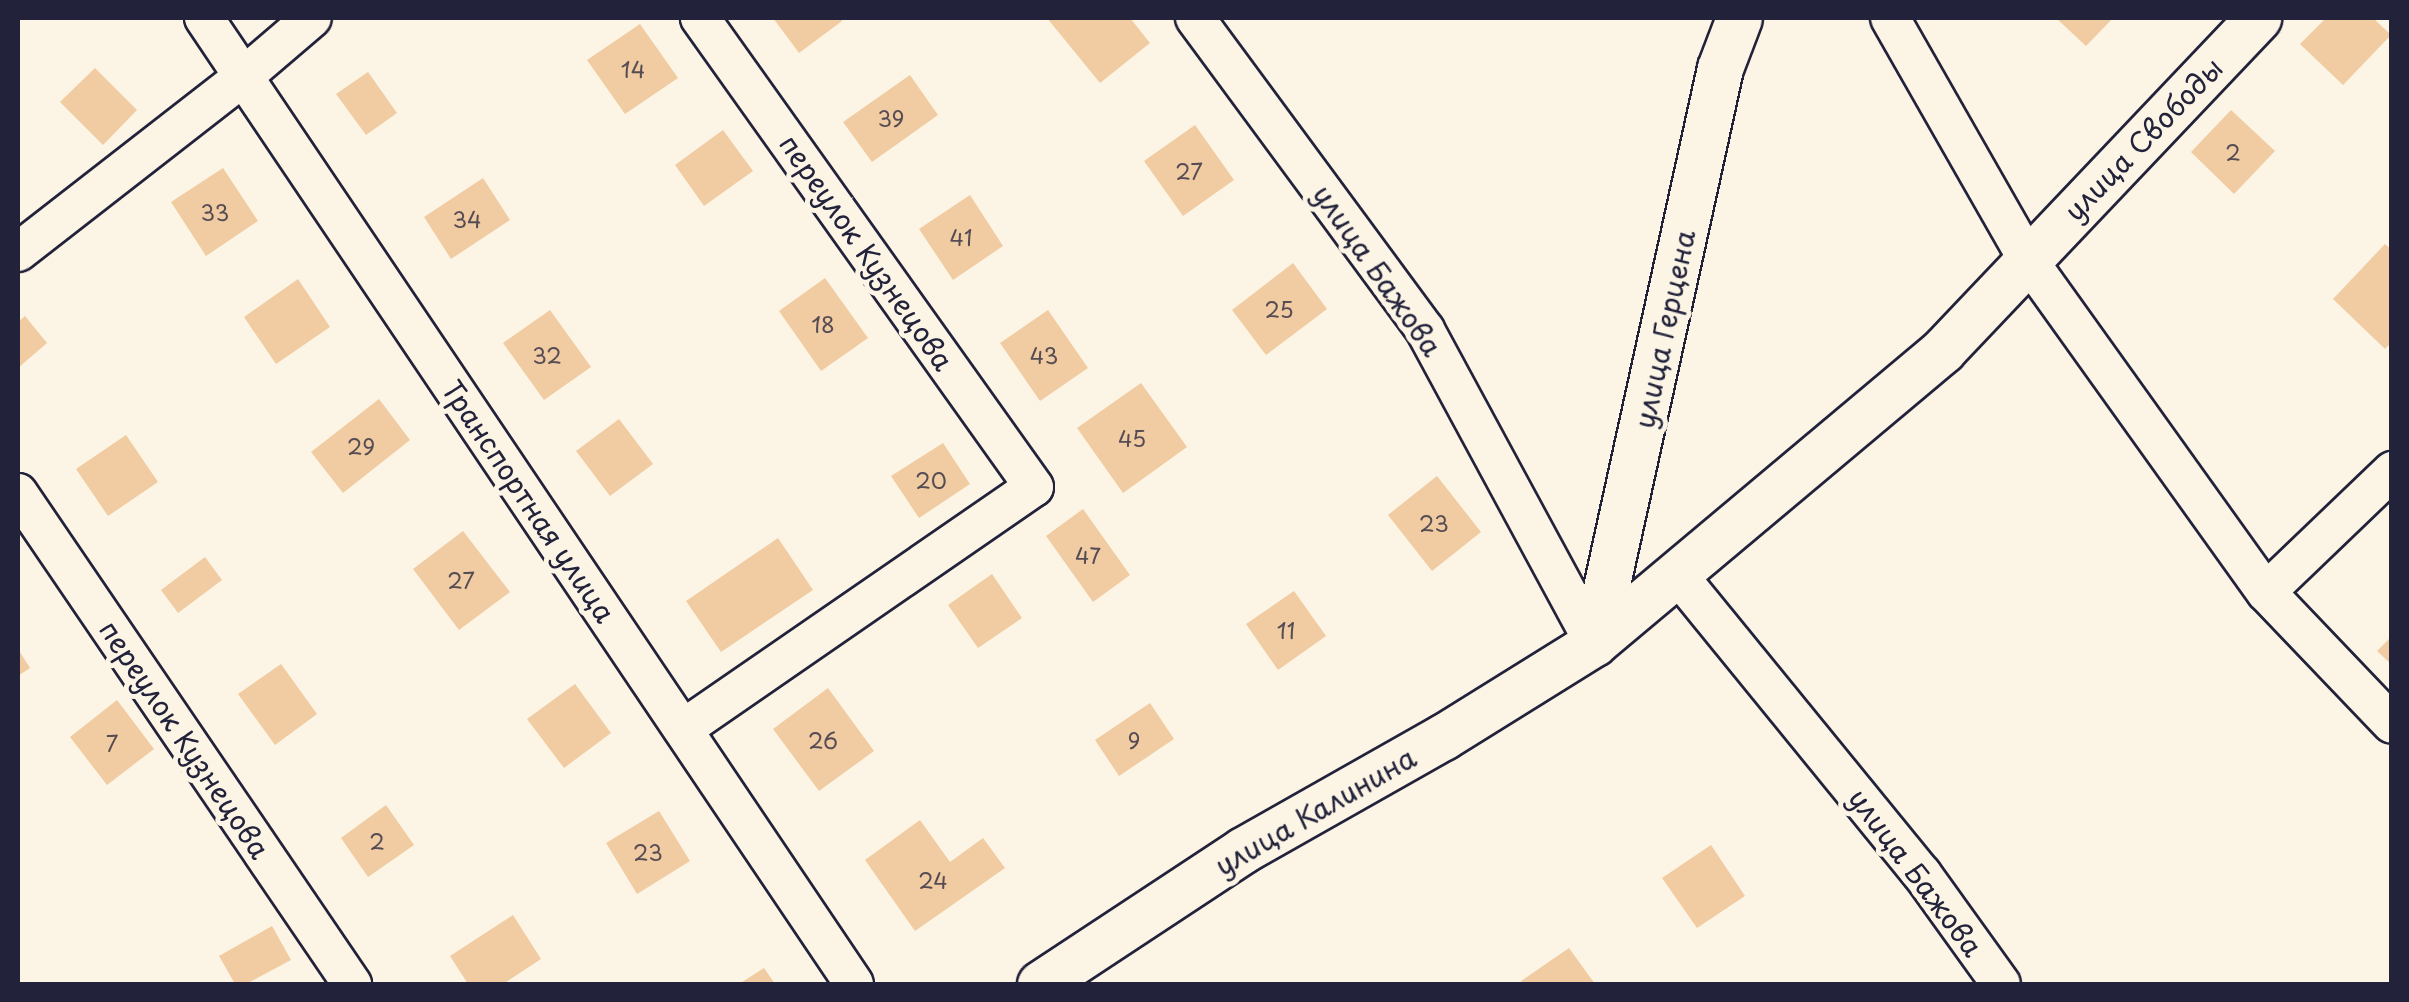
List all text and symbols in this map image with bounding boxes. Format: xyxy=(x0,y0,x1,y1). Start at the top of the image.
street label: улица Свободы xyxy=(2056,50,2230,228)
house number: 14 xyxy=(621,56,645,82)
house number: 39 xyxy=(878,105,904,131)
street label: переулок Кузнецова xyxy=(773,128,961,376)
house number: 2 xyxy=(2225,139,2241,165)
house number: 27 xyxy=(1175,158,1203,184)
street label: улица Бажова xyxy=(1307,179,1449,361)
house number: 33 xyxy=(201,199,229,225)
house number: 34 xyxy=(452,206,482,232)
house number: 41 xyxy=(949,224,973,250)
street label: улица Герцена xyxy=(1626,226,1702,432)
house number: 25 xyxy=(1264,296,1294,322)
house number: 18 xyxy=(811,311,835,337)
house number: 32 xyxy=(532,342,562,368)
house number: 43 xyxy=(1030,342,1058,368)
street label: Транспортная улица xyxy=(435,373,623,629)
house number: 45 xyxy=(1118,425,1146,451)
house number: 29 xyxy=(347,433,375,459)
house number: 20 xyxy=(915,467,947,493)
house number: 23 xyxy=(1419,510,1449,536)
house number: 47 xyxy=(1075,542,1101,568)
house number: 27 xyxy=(447,567,475,593)
street label: переулок Кузнецова xyxy=(93,613,277,865)
house number: 11 xyxy=(1277,617,1295,643)
house number: 26 xyxy=(808,727,838,753)
house number: 9 xyxy=(1128,727,1140,753)
house number: 7 xyxy=(106,730,118,756)
street label: улица Калинина xyxy=(1208,740,1422,882)
street label: улица Бажова xyxy=(1843,782,1989,962)
house number: 2 xyxy=(369,828,385,854)
house number: 23 xyxy=(633,839,663,865)
house number: 24 xyxy=(918,867,948,893)

